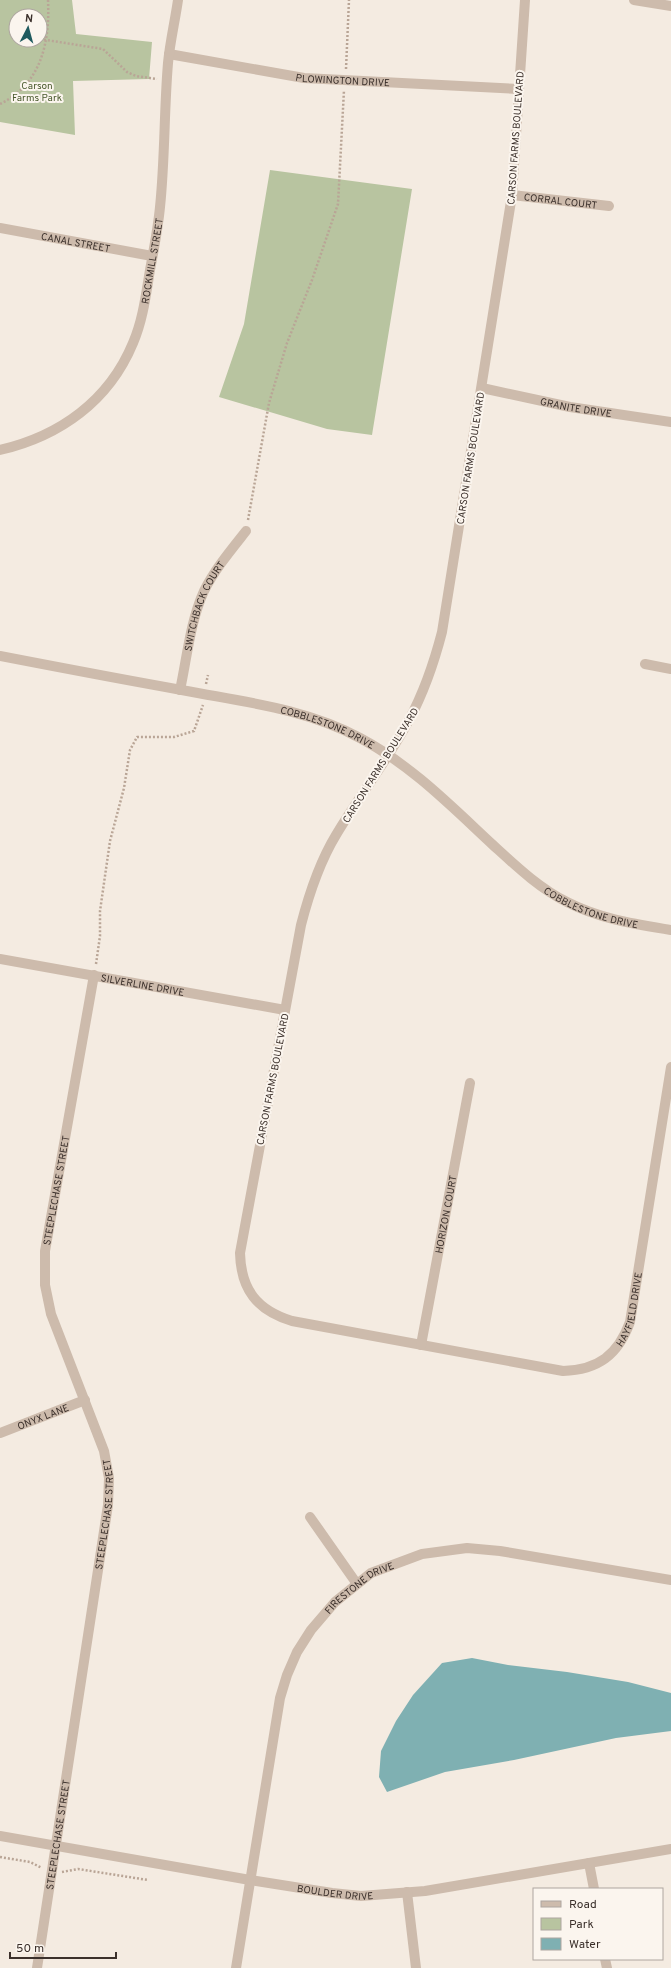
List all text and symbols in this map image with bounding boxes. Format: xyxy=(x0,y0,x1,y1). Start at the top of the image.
north arrow xyxy=(8,8,48,48)
text: N xyxy=(24,12,34,26)
street label: CARSON FARMS BOULEVARD xyxy=(505,71,528,205)
street label: PLOWINGTON DRIVE xyxy=(294,72,390,90)
park label: Carson Farms Park xyxy=(12,80,62,105)
street label: CORRAL COURT xyxy=(523,191,598,213)
street label: ROCKMILL STREET xyxy=(139,217,167,305)
street label: CANAL STREET xyxy=(40,231,111,256)
street label: CARSON FARMS BOULEVARD xyxy=(455,391,488,525)
street label: GRANITE DRIVE xyxy=(539,396,612,421)
street label: SWITCHBACK COURT xyxy=(182,559,229,652)
street label: COBBLESTONE DRIVE xyxy=(279,704,376,753)
street label: CARSON FARMS BOULEVARD xyxy=(340,705,422,826)
street label: COBBLESTONE DRIVE xyxy=(541,885,639,932)
street label: SILVERLINE DRIVE xyxy=(100,972,185,1000)
street label: CARSON FARMS BOULEVARD xyxy=(254,1012,293,1146)
street label: STEEPLECHASE STREET xyxy=(41,1135,73,1247)
street label: HORIZON COURT xyxy=(433,1174,461,1255)
street label: HAYFIELD DRIVE xyxy=(614,1271,646,1350)
street label: ONYX LANE xyxy=(16,1402,71,1434)
street label: STEEPLECHASE STREET xyxy=(93,1458,117,1571)
street label: FIRESTONE DRIVE xyxy=(323,1560,396,1617)
street label: STEEPLECHASE STREET xyxy=(44,1779,74,1891)
street label: BOULDER DRIVE xyxy=(296,1883,374,1904)
legend xyxy=(533,1888,663,1960)
text: Road xyxy=(569,1897,597,1913)
text: Park xyxy=(569,1917,594,1933)
scale bar xyxy=(10,1934,116,1960)
text: Water xyxy=(569,1937,601,1953)
text: 50 m xyxy=(16,1941,44,1957)

